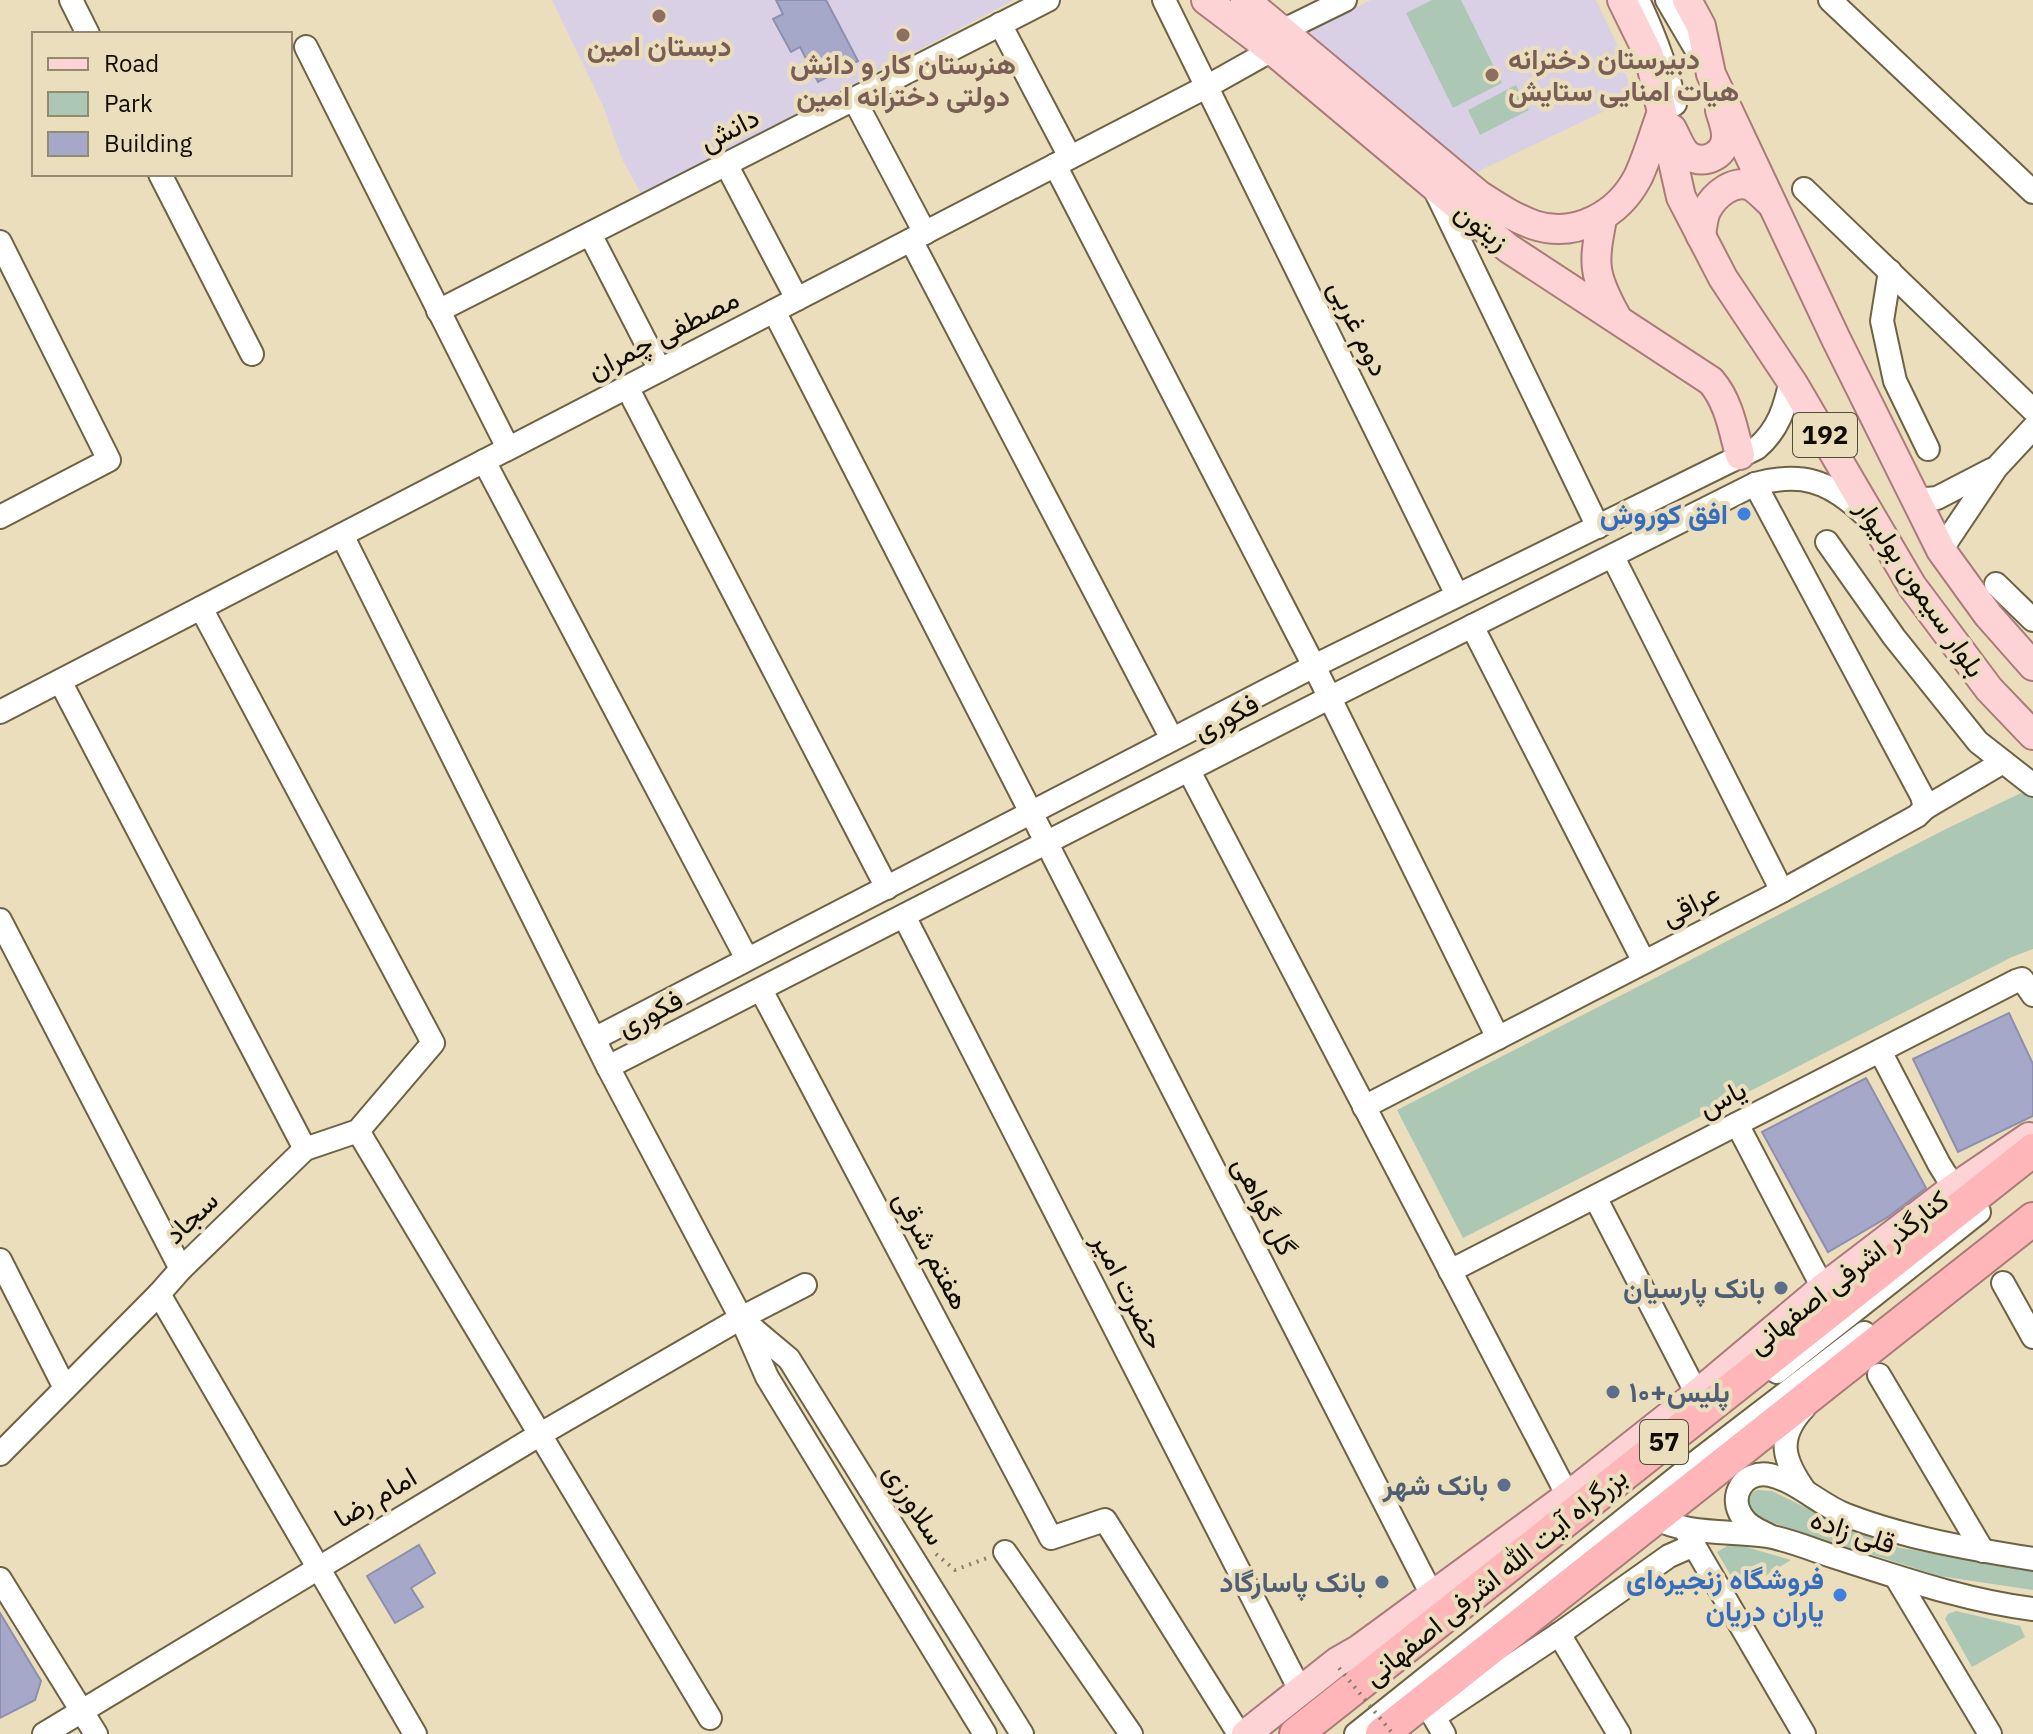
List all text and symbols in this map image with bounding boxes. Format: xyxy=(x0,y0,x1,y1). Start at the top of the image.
marker: دبستان امین xyxy=(650,7,668,25)
marker: هنرستان کار و دانش دولتی دخترانه امین xyxy=(894,26,912,44)
place label: دبستان امین xyxy=(587,27,731,64)
legend xyxy=(32,32,292,176)
place label: دبیرستان دخترانه هیات امنایی ستایش xyxy=(1508,40,1739,109)
place label: هنرستان کار و دانش دولتی دخترانه امین xyxy=(790,45,1016,114)
text: Road xyxy=(104,47,159,79)
marker: دبیرستان دخترانه هیات امنایی ستایش xyxy=(1483,66,1501,84)
text: Park xyxy=(104,87,153,119)
street label: دانش xyxy=(693,98,765,159)
text: Building xyxy=(104,127,192,159)
street label: زیتون xyxy=(1447,193,1517,259)
street label: دوم غربی xyxy=(1319,273,1399,383)
street label: مصطفی چمران xyxy=(581,279,745,389)
road number: 192 xyxy=(1793,413,1857,457)
street label: بلوار سیمون بولیوار xyxy=(1847,490,1995,684)
place label: افق کوروش xyxy=(1600,495,1728,532)
marker: افق کوروش xyxy=(1735,505,1753,523)
street label: فکوری xyxy=(1187,684,1265,749)
street label: عراقی xyxy=(1654,873,1725,934)
street label: فکوری xyxy=(611,980,689,1045)
street label: یاس xyxy=(1691,1070,1752,1125)
street label: گل گواهی xyxy=(1225,1150,1306,1262)
street label: کنارگذر اشرفی اصفهانی xyxy=(1739,1181,1956,1362)
street label: سجاد xyxy=(156,1182,226,1251)
street label: هفتم شرقی xyxy=(885,1184,979,1316)
street label: حضرت امیر xyxy=(1084,1225,1175,1355)
place label: بانک پارسیان xyxy=(1623,1269,1765,1308)
marker: بانک پارسیان xyxy=(1772,1279,1790,1297)
place label: پلیس+۱۰ xyxy=(1629,1373,1730,1412)
marker: پلیس+۱۰ xyxy=(1604,1383,1622,1401)
road number: 57 xyxy=(1640,1420,1688,1464)
street label: سلاورزی xyxy=(876,1456,955,1552)
street label: امام رضا xyxy=(327,1457,423,1537)
street label: بزرگراه آیت الله اشرفی اصفهانی xyxy=(1355,1458,1634,1694)
place label: بانک شهر xyxy=(1382,1466,1488,1503)
marker: بانک شهر xyxy=(1495,1476,1513,1494)
street label: قلی زاده xyxy=(1806,1499,1900,1562)
place label: فروشگاه زنجیره‌ای یاران دریان xyxy=(1626,1560,1824,1629)
place label: بانک پاسارگاد xyxy=(1220,1563,1366,1602)
marker: بانک پاسارگاد xyxy=(1373,1573,1391,1591)
marker: فروشگاه زنجیره‌ای یاران دریان xyxy=(1831,1586,1849,1604)

